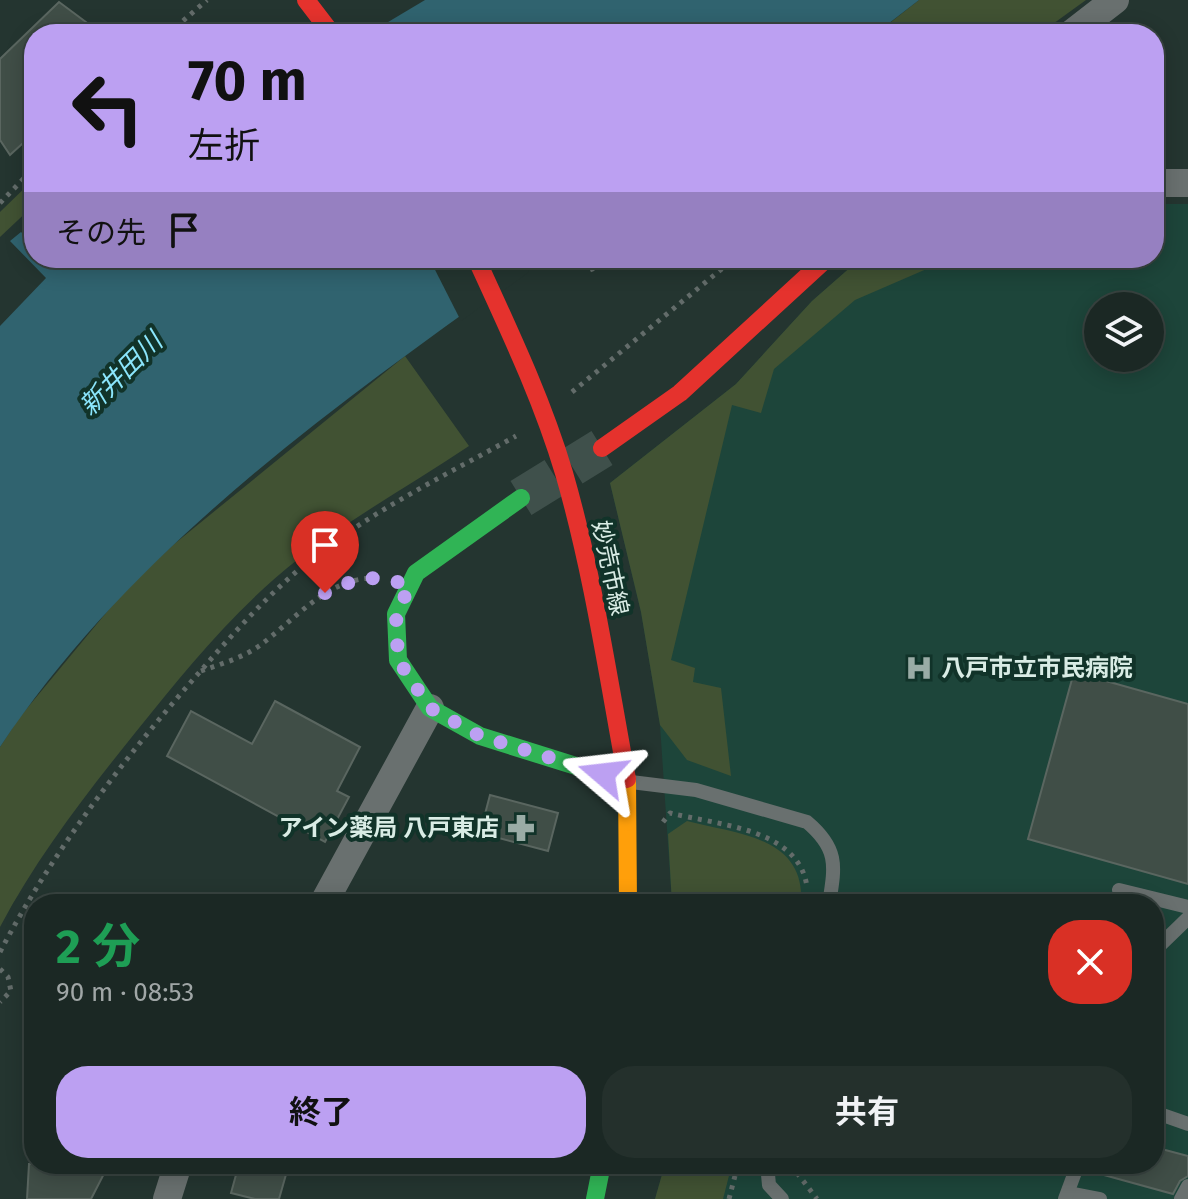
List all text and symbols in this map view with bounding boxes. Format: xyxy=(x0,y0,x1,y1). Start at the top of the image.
text: 70 m xyxy=(188,48,307,115)
icon: left xyxy=(56,56,160,160)
text: 左折 xyxy=(188,124,260,168)
icon: arrive xyxy=(162,208,206,252)
text: その先 xyxy=(56,215,146,251)
map controls xyxy=(1084,292,1164,372)
button: layers xyxy=(1084,292,1164,372)
water label: 新井田川 xyxy=(73,324,171,422)
pin xyxy=(291,511,359,593)
street label: 妙売市線 xyxy=(586,518,634,618)
icon: arrive xyxy=(303,523,347,567)
hospital icon: 八戸市立市民病院 xyxy=(904,653,934,683)
place label: 八戸市立市民病院 xyxy=(941,654,1133,682)
position arrow xyxy=(561,732,645,816)
pharmacy icon: アイン薬局 八戸東店 xyxy=(506,813,536,843)
place label: アイン薬局 八戸東店 xyxy=(279,814,499,842)
text: 2 分 xyxy=(56,918,140,976)
button: close xyxy=(1048,920,1132,1004)
text: 90 m · 08:53 xyxy=(56,977,194,1008)
button: 終了 xyxy=(56,1066,586,1158)
button: 共有 xyxy=(602,1066,1132,1158)

